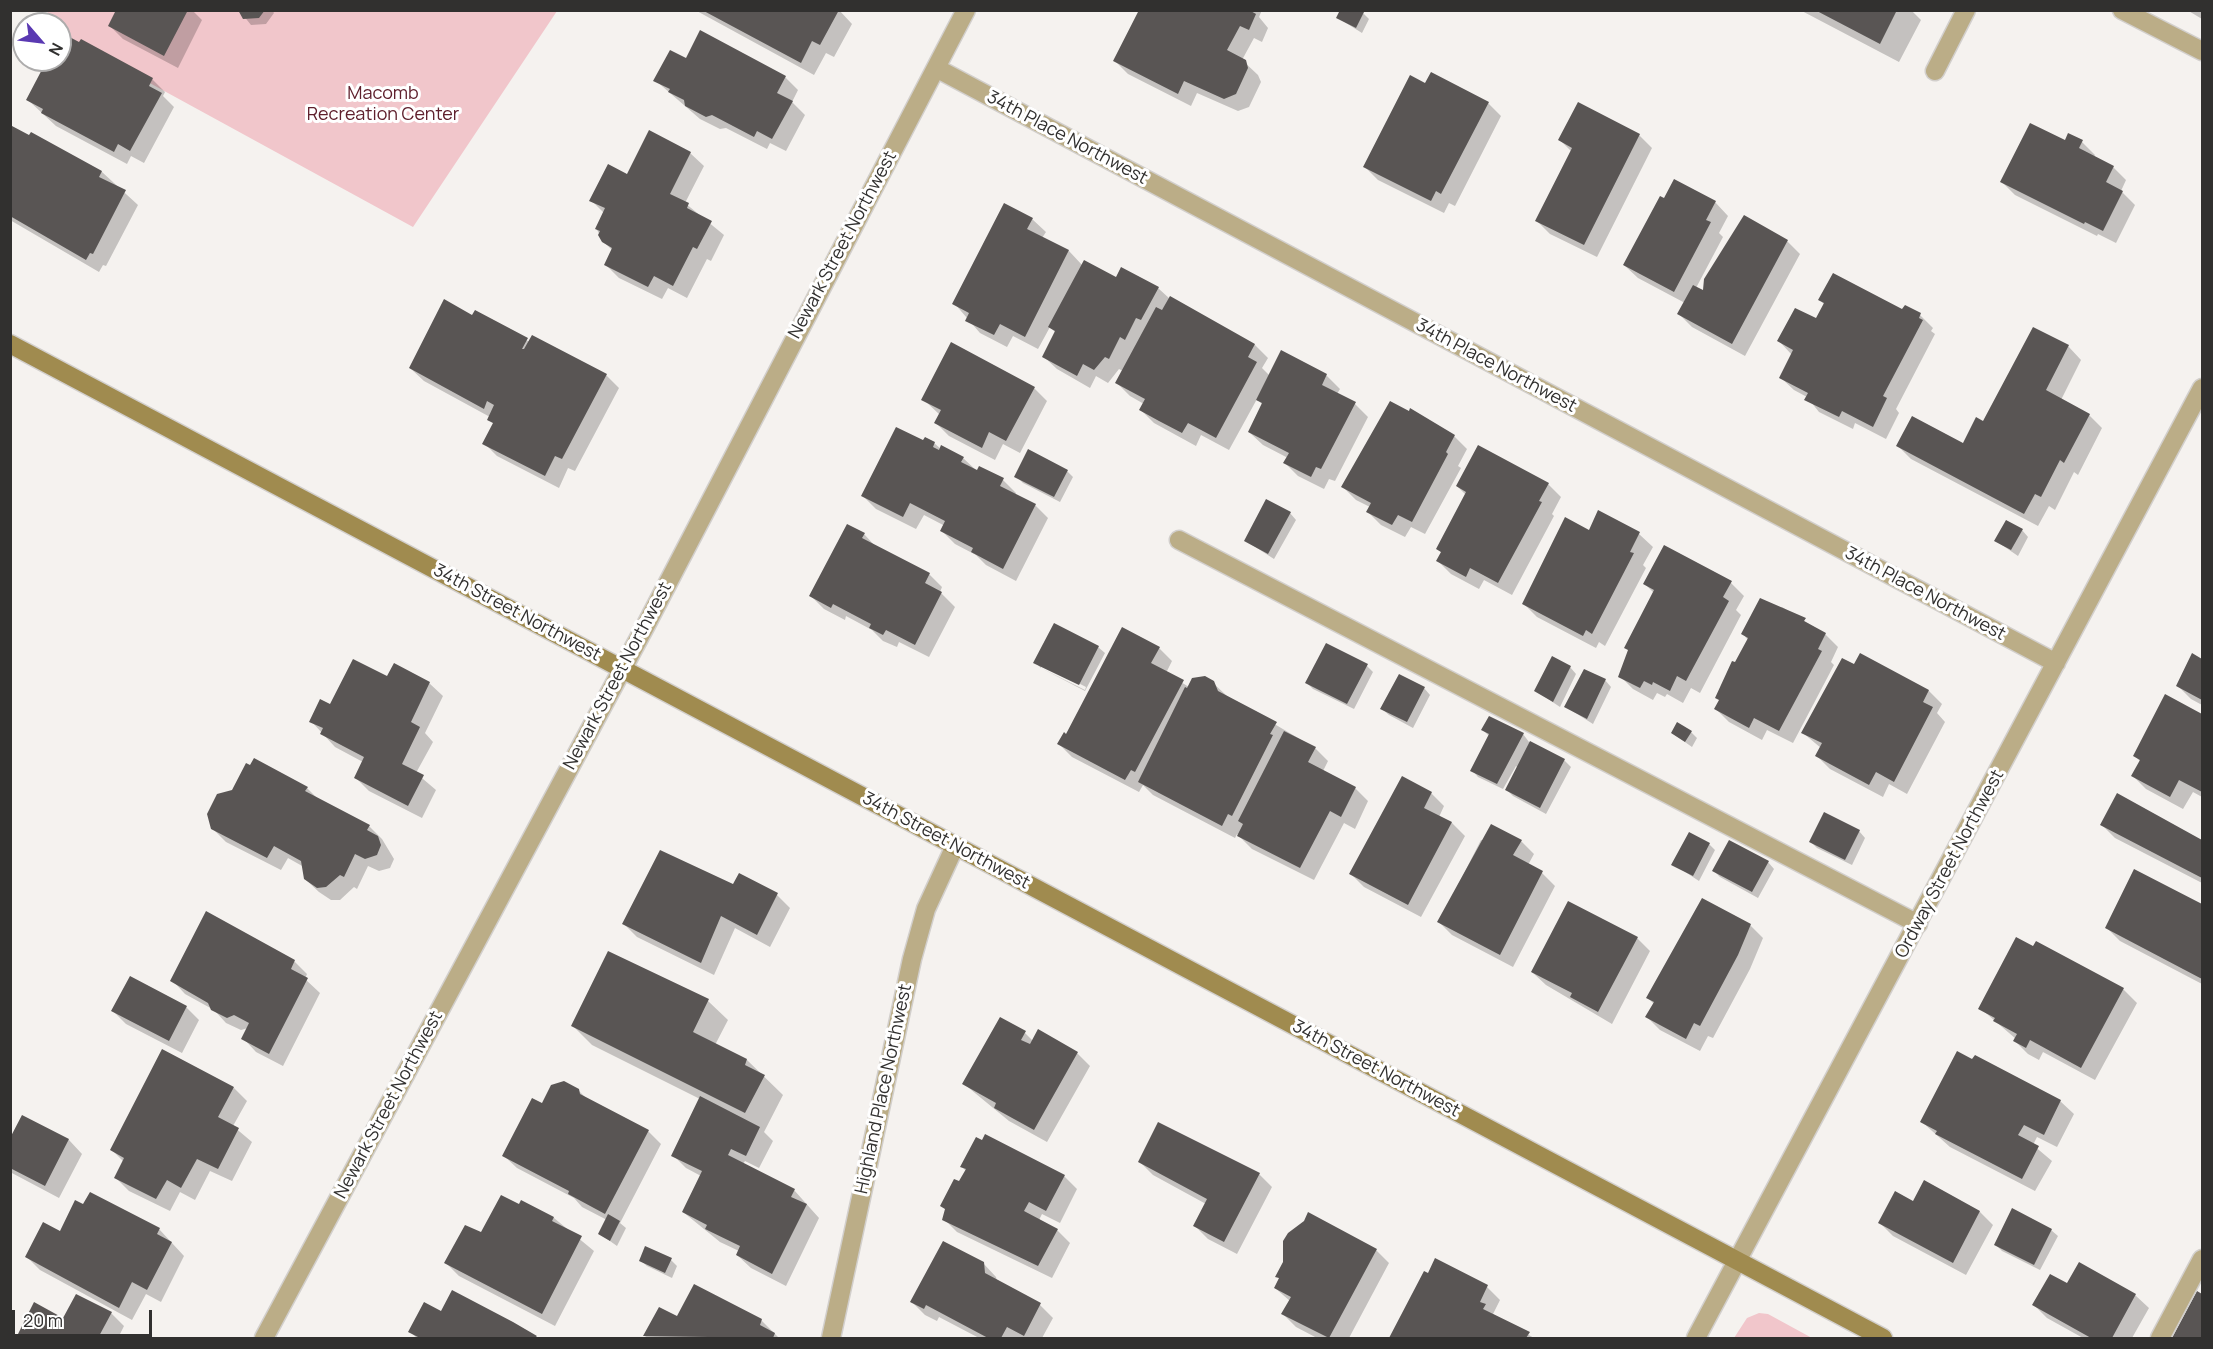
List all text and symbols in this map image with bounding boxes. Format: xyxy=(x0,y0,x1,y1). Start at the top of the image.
north arrow xyxy=(12,12,72,72)
text: N xyxy=(44,39,69,60)
park label: Macomb Recreation Center xyxy=(307,83,459,125)
street label: 34th Place Northwest xyxy=(983,86,1151,190)
street label: Newark Street Northwest xyxy=(784,148,902,342)
street label: 34th Place Northwest xyxy=(1412,314,1580,418)
street label: 34th Place Northwest xyxy=(1841,542,2009,646)
street label: 34th Street Northwest xyxy=(430,560,604,666)
street label: Newark Street Northwest xyxy=(559,579,677,773)
street label: Ordway Street Northwest xyxy=(1891,766,2009,962)
street label: 34th Street Northwest xyxy=(859,788,1033,894)
street label: Highland Place Northwest xyxy=(851,982,917,1196)
street label: Newark Street Northwest xyxy=(330,1008,448,1202)
street label: 34th Street Northwest xyxy=(1289,1016,1463,1122)
scale bar xyxy=(15,1298,154,1336)
text: 20 m xyxy=(23,1308,63,1332)

